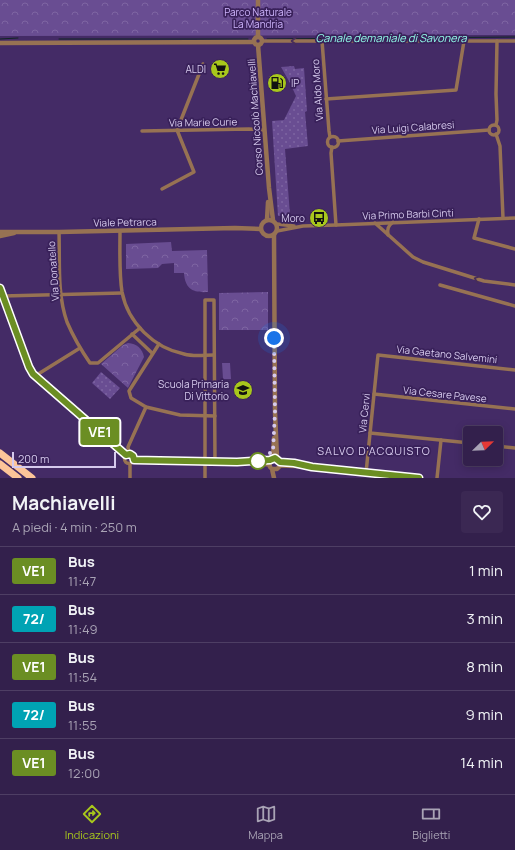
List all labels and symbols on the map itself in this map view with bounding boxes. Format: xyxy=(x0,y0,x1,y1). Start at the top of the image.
park label: Parco Naturale La Mandria xyxy=(224,5,292,31)
water label: Canale demaniale di Savonera xyxy=(315,30,467,45)
one-way arrow xyxy=(291,37,297,45)
supermarket icon: ALDI xyxy=(209,58,231,80)
street label: Corso Niccolò Machiavelli xyxy=(244,58,266,176)
street label: Via Aldo Moro xyxy=(308,59,326,121)
place label: ALDI xyxy=(186,62,206,76)
fuel station icon: IP xyxy=(266,72,288,94)
place label: IP xyxy=(291,76,299,90)
street label: Via Marie Curie xyxy=(169,114,237,130)
street label: Via Luigi Calabresi xyxy=(371,117,455,137)
street label: Via Primo Barbi Cinti xyxy=(362,205,454,223)
bus stop icon: Moro xyxy=(308,207,330,229)
place label: Moro xyxy=(281,211,305,225)
street label: Viale Petrarca xyxy=(93,214,157,230)
street label: Via Donatello xyxy=(44,240,62,301)
one-way arrow xyxy=(473,275,480,284)
your location xyxy=(264,328,284,348)
street label: Via Gaetano Salvemini xyxy=(396,342,498,366)
place label: Scuola Primaria Di Vittorio xyxy=(158,377,229,403)
school or university icon: Scuola Primaria Di Vittorio xyxy=(232,379,254,401)
street label: Via Cesare Pavese xyxy=(403,383,488,405)
street label: Via Cervi xyxy=(355,393,373,433)
line badge: VE1 xyxy=(77,419,123,445)
north arrow xyxy=(463,426,503,466)
district label: SALVO D'ACQUISTO xyxy=(317,443,431,458)
scale bar xyxy=(12,450,116,469)
unlabelled marker xyxy=(249,452,267,470)

